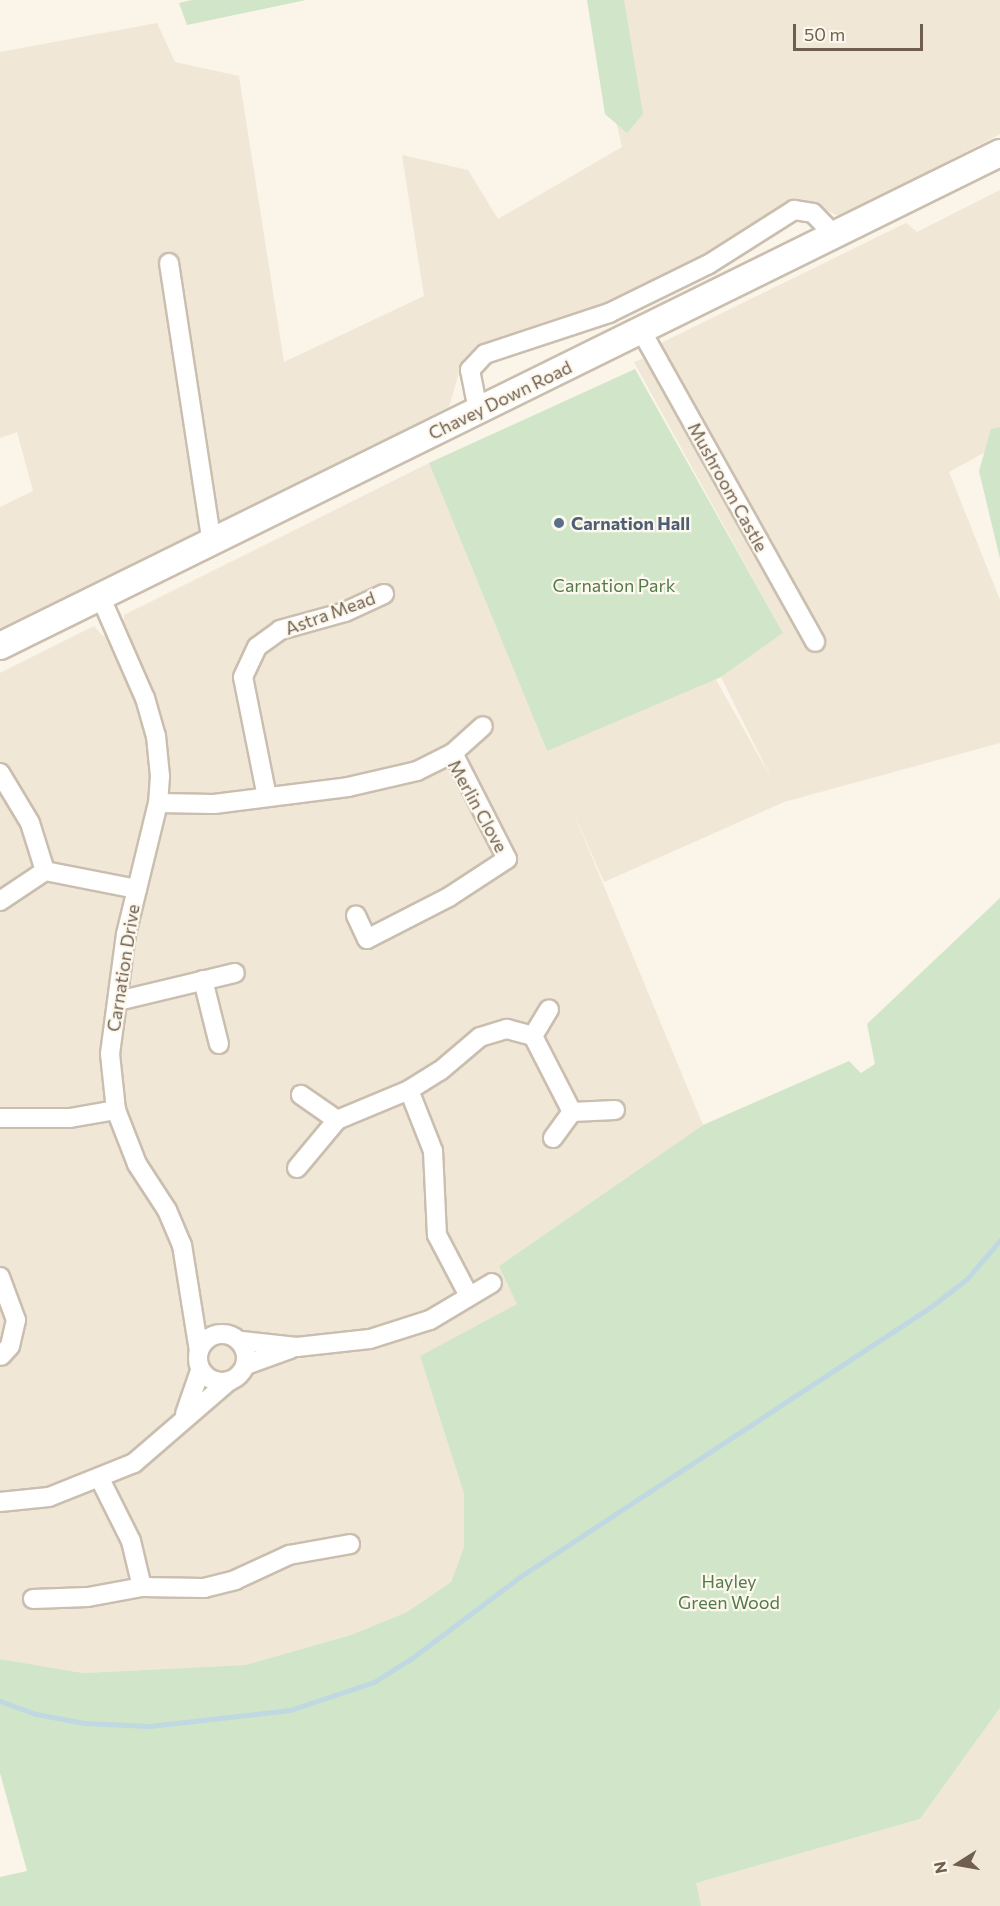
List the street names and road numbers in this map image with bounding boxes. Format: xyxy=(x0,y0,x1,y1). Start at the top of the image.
street label: Chavey Down Road xyxy=(425,356,575,444)
street label: Mushroom Castle xyxy=(683,419,773,555)
street label: Astra Mead xyxy=(282,587,378,639)
street label: Merlin Clove xyxy=(444,756,512,856)
street label: Carnation Drive xyxy=(102,903,144,1033)

